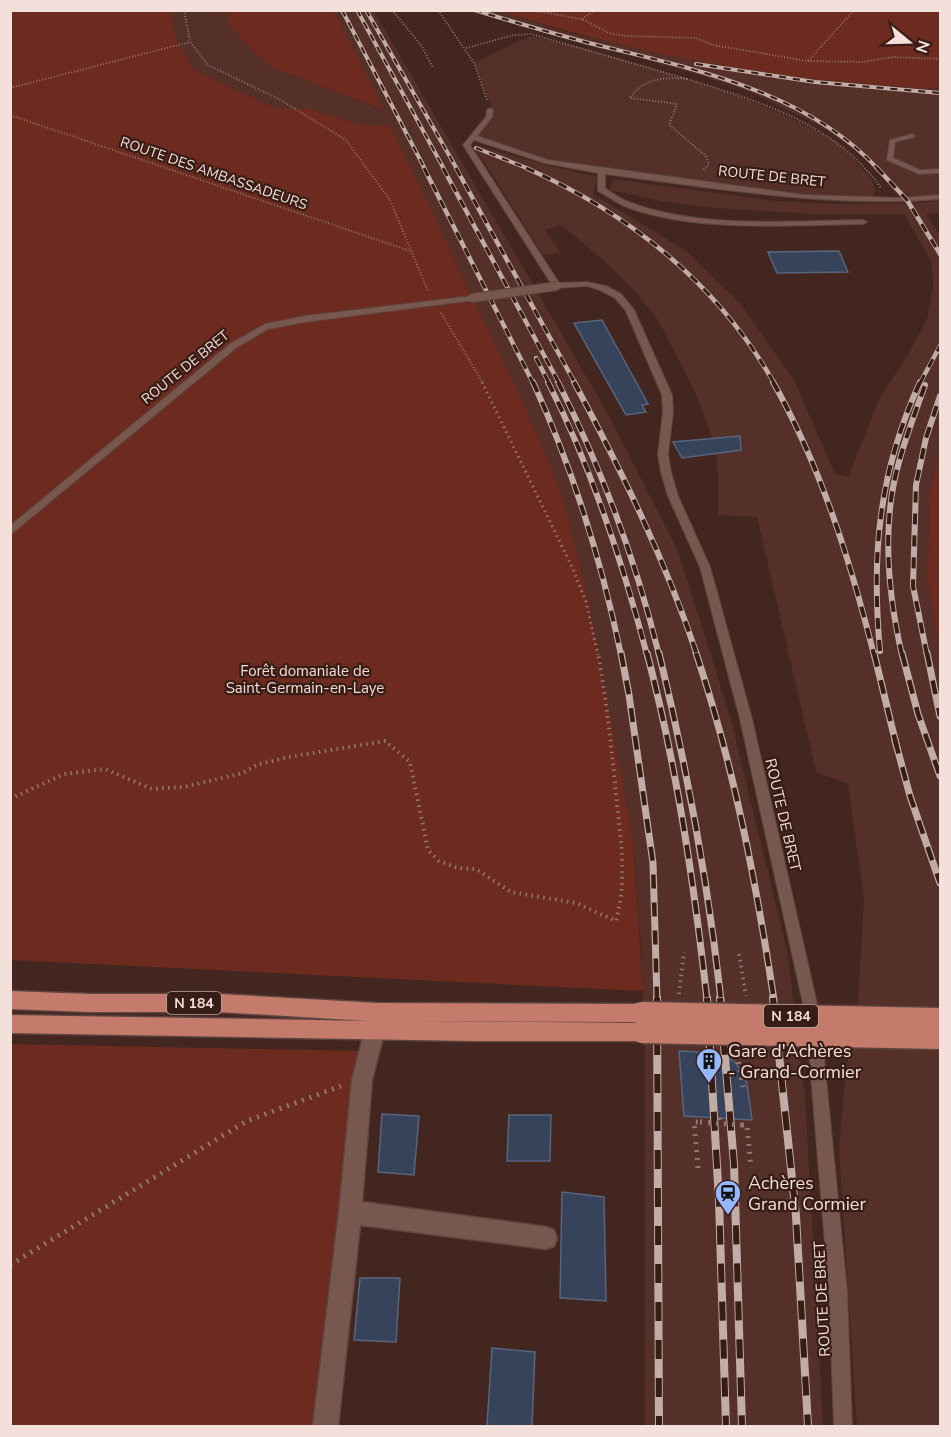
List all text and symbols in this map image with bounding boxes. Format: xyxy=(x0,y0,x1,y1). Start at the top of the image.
north arrow xyxy=(879,12,939,72)
text: N xyxy=(910,37,935,56)
street label: ROUTE DES AMBASSADEURS xyxy=(118,132,310,215)
street label: ROUTE DE BRET xyxy=(717,161,827,192)
street label: ROUTE DE BRET xyxy=(137,326,234,409)
park label: Forêt domaniale de Saint-Germain-en-Laye xyxy=(226,661,384,698)
street label: ROUTE DE BRET xyxy=(760,756,806,874)
road number: N 184 xyxy=(167,992,221,1014)
road number: N 184 xyxy=(764,1005,818,1027)
place label: Gare d'Achères - Grand-Cormier xyxy=(728,1039,862,1084)
building icon: Gare d'Achères - Grand-Cormier xyxy=(694,1046,724,1084)
place label: Achères Grand Cormier xyxy=(748,1171,866,1216)
station icon: Achères Grand Cormier xyxy=(713,1178,743,1216)
street label: ROUTE DE BRET xyxy=(809,1241,835,1357)

